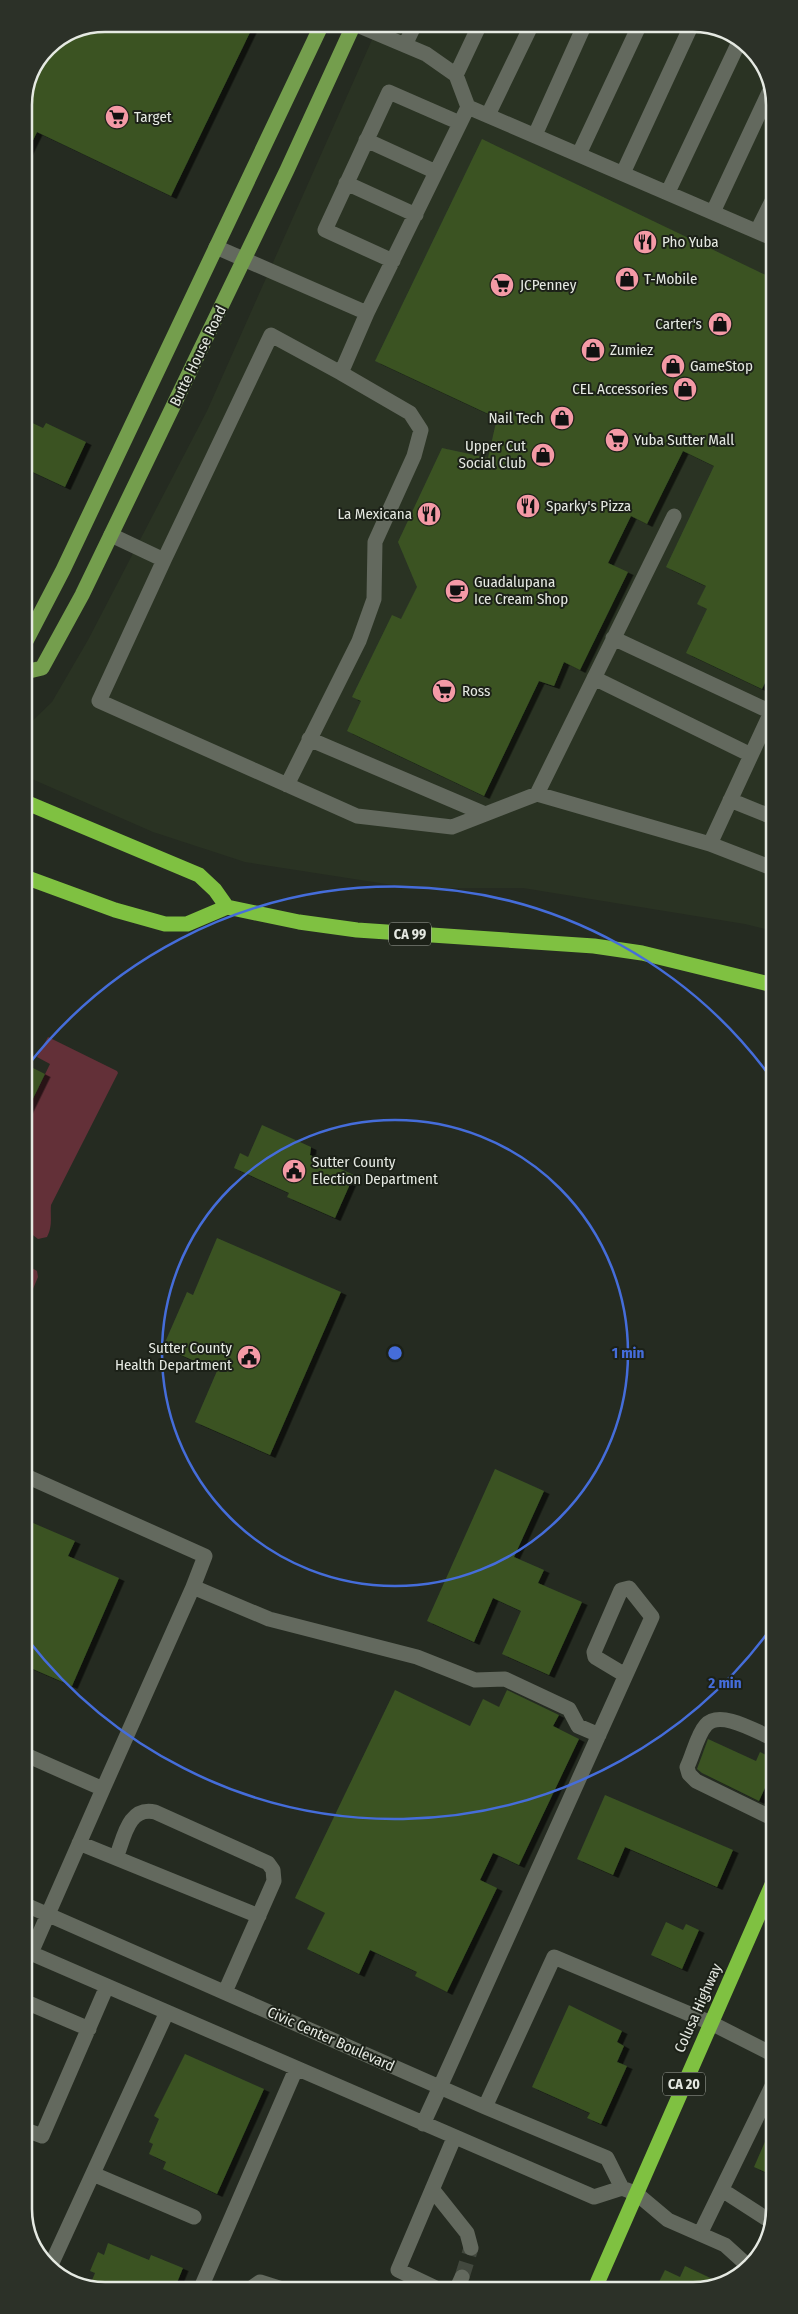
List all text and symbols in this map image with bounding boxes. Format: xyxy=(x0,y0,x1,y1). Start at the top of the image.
supermarket icon: Target xyxy=(104,104,130,130)
place label: Target xyxy=(134,108,172,126)
restaurant icon: Pho Yuba xyxy=(632,229,658,255)
place label: Pho Yuba xyxy=(662,233,719,251)
shop icon: T-Mobile xyxy=(614,266,640,292)
place label: T-Mobile xyxy=(644,270,697,288)
supermarket icon: JCPenney xyxy=(489,272,515,298)
place label: JCPenney xyxy=(520,276,577,294)
street label: Butte House Road xyxy=(166,303,230,409)
shop icon: Carter's xyxy=(707,311,733,337)
place label: Carter's xyxy=(655,315,702,333)
shop icon: Zumiez xyxy=(580,337,606,363)
place label: Zumiez xyxy=(610,341,653,359)
shop icon: GameStop xyxy=(660,353,686,379)
place label: GameStop xyxy=(690,357,753,375)
shop icon: CEL Accessories xyxy=(672,376,698,402)
place label: CEL Accessories xyxy=(572,380,668,398)
shop icon: Nail Tech xyxy=(549,405,575,431)
place label: Nail Tech xyxy=(488,409,544,427)
supermarket icon: Yuba Sutter Mall xyxy=(604,427,630,453)
place label: Yuba Sutter Mall xyxy=(634,431,734,449)
place label: Upper Cut Social Club xyxy=(459,437,526,472)
shop icon: Upper Cut Social Club xyxy=(530,442,556,468)
restaurant icon: Sparky's Pizza xyxy=(515,493,541,519)
place label: Sparky's Pizza xyxy=(546,497,631,515)
restaurant icon: La Mexicana xyxy=(416,501,442,527)
place label: La Mexicana xyxy=(337,505,412,523)
place label: Guadalupana Ice Cream Shop xyxy=(474,573,568,608)
cafe icon: Guadalupana Ice Cream Shop xyxy=(444,578,470,604)
supermarket icon: Ross xyxy=(431,678,457,704)
place label: Ross xyxy=(462,682,491,700)
road number: CA 99 xyxy=(389,922,431,946)
place label: Sutter County Election Department xyxy=(312,1153,438,1188)
public building icon: Sutter County Election Department xyxy=(281,1158,307,1184)
place label: Sutter County Health Department xyxy=(115,1339,232,1374)
public building icon: Sutter County Health Department xyxy=(236,1344,262,1370)
centre of rings xyxy=(386,1344,404,1362)
text: 1 min xyxy=(612,1344,644,1362)
text: 2 min xyxy=(707,1674,742,1692)
street label: Colusa Highway xyxy=(670,1960,726,2055)
street label: Civic Center Boulevard xyxy=(265,2003,397,2075)
road number: CA 20 xyxy=(663,2072,705,2096)

